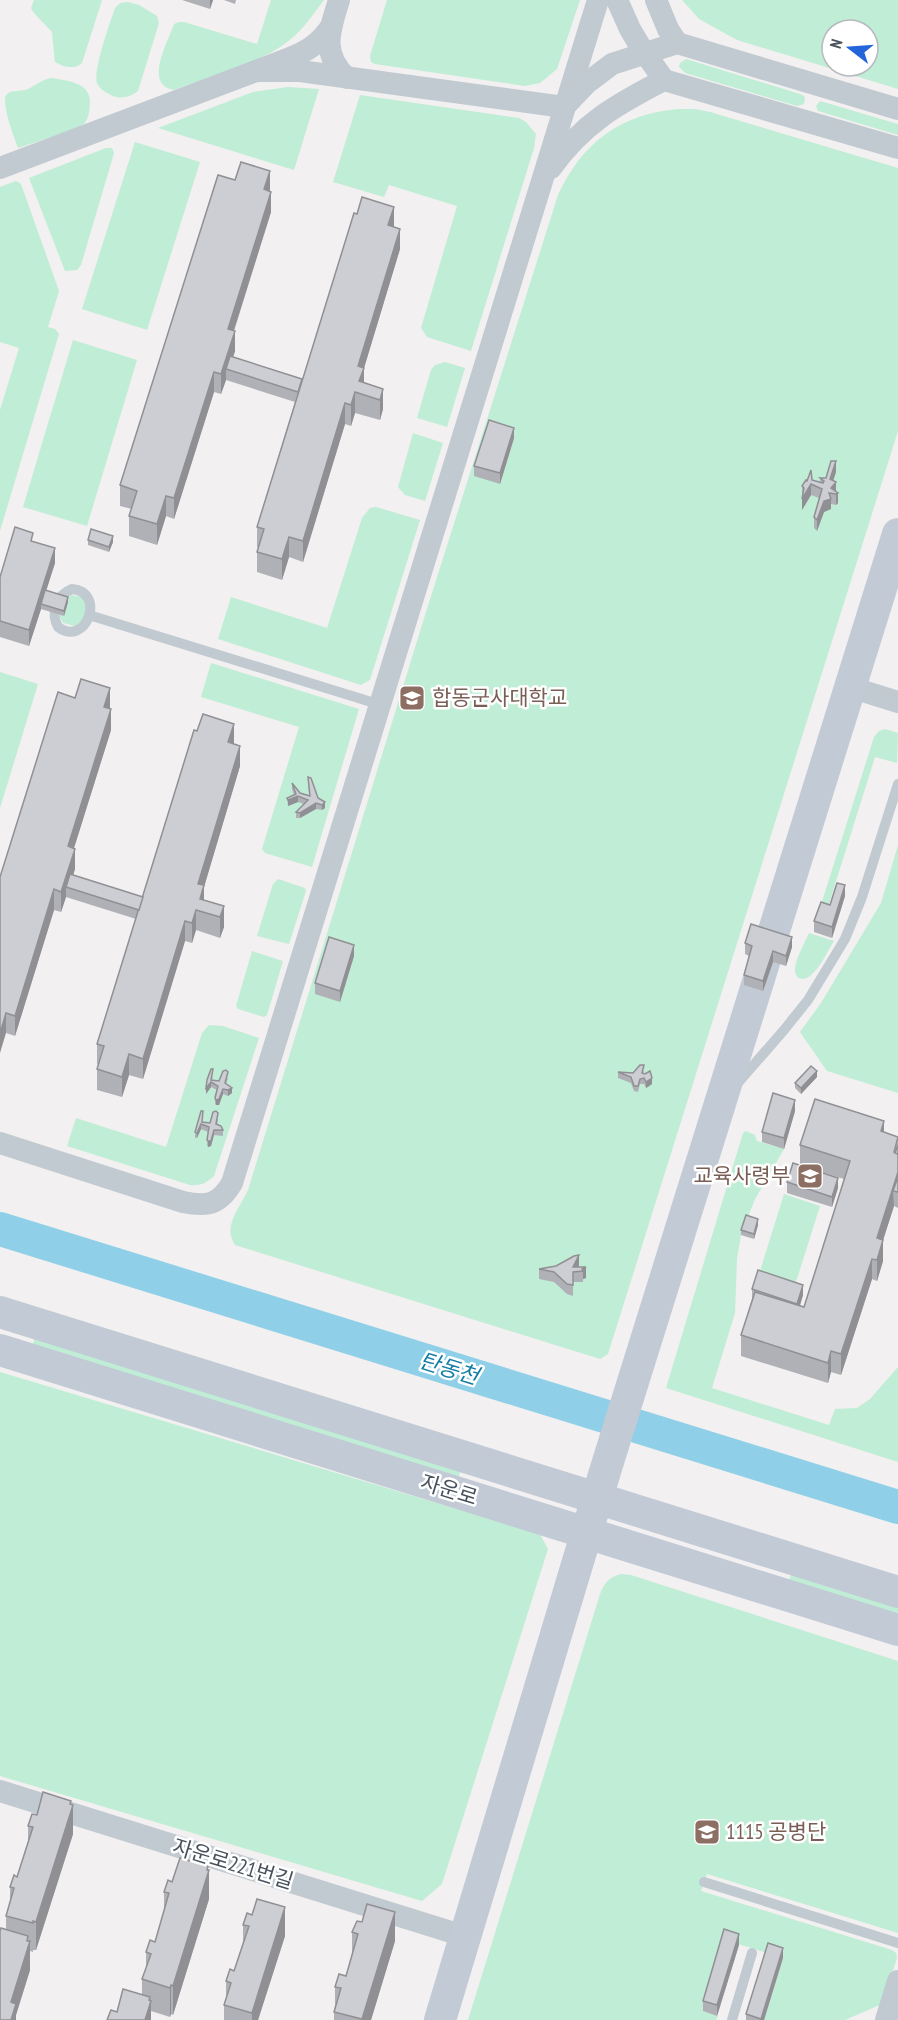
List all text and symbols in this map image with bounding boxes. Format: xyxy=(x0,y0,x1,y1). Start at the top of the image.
north arrow xyxy=(820,18,880,78)
text: N xyxy=(825,37,846,51)
school or university icon: 합동군사대학교 xyxy=(397,683,427,713)
place label: 합동군사대학교 xyxy=(432,684,567,711)
school or university icon: 교육사령부 xyxy=(795,1161,825,1191)
place label: 교육사령부 xyxy=(693,1162,790,1189)
water label: 탄동천 xyxy=(416,1346,485,1391)
street label: 자운로 xyxy=(417,1468,481,1511)
school or university icon: 1115 공병단 xyxy=(692,1817,722,1847)
place label: 1115 공병단 xyxy=(726,1818,826,1845)
street label: 자운로221번길 xyxy=(169,1832,297,1895)

